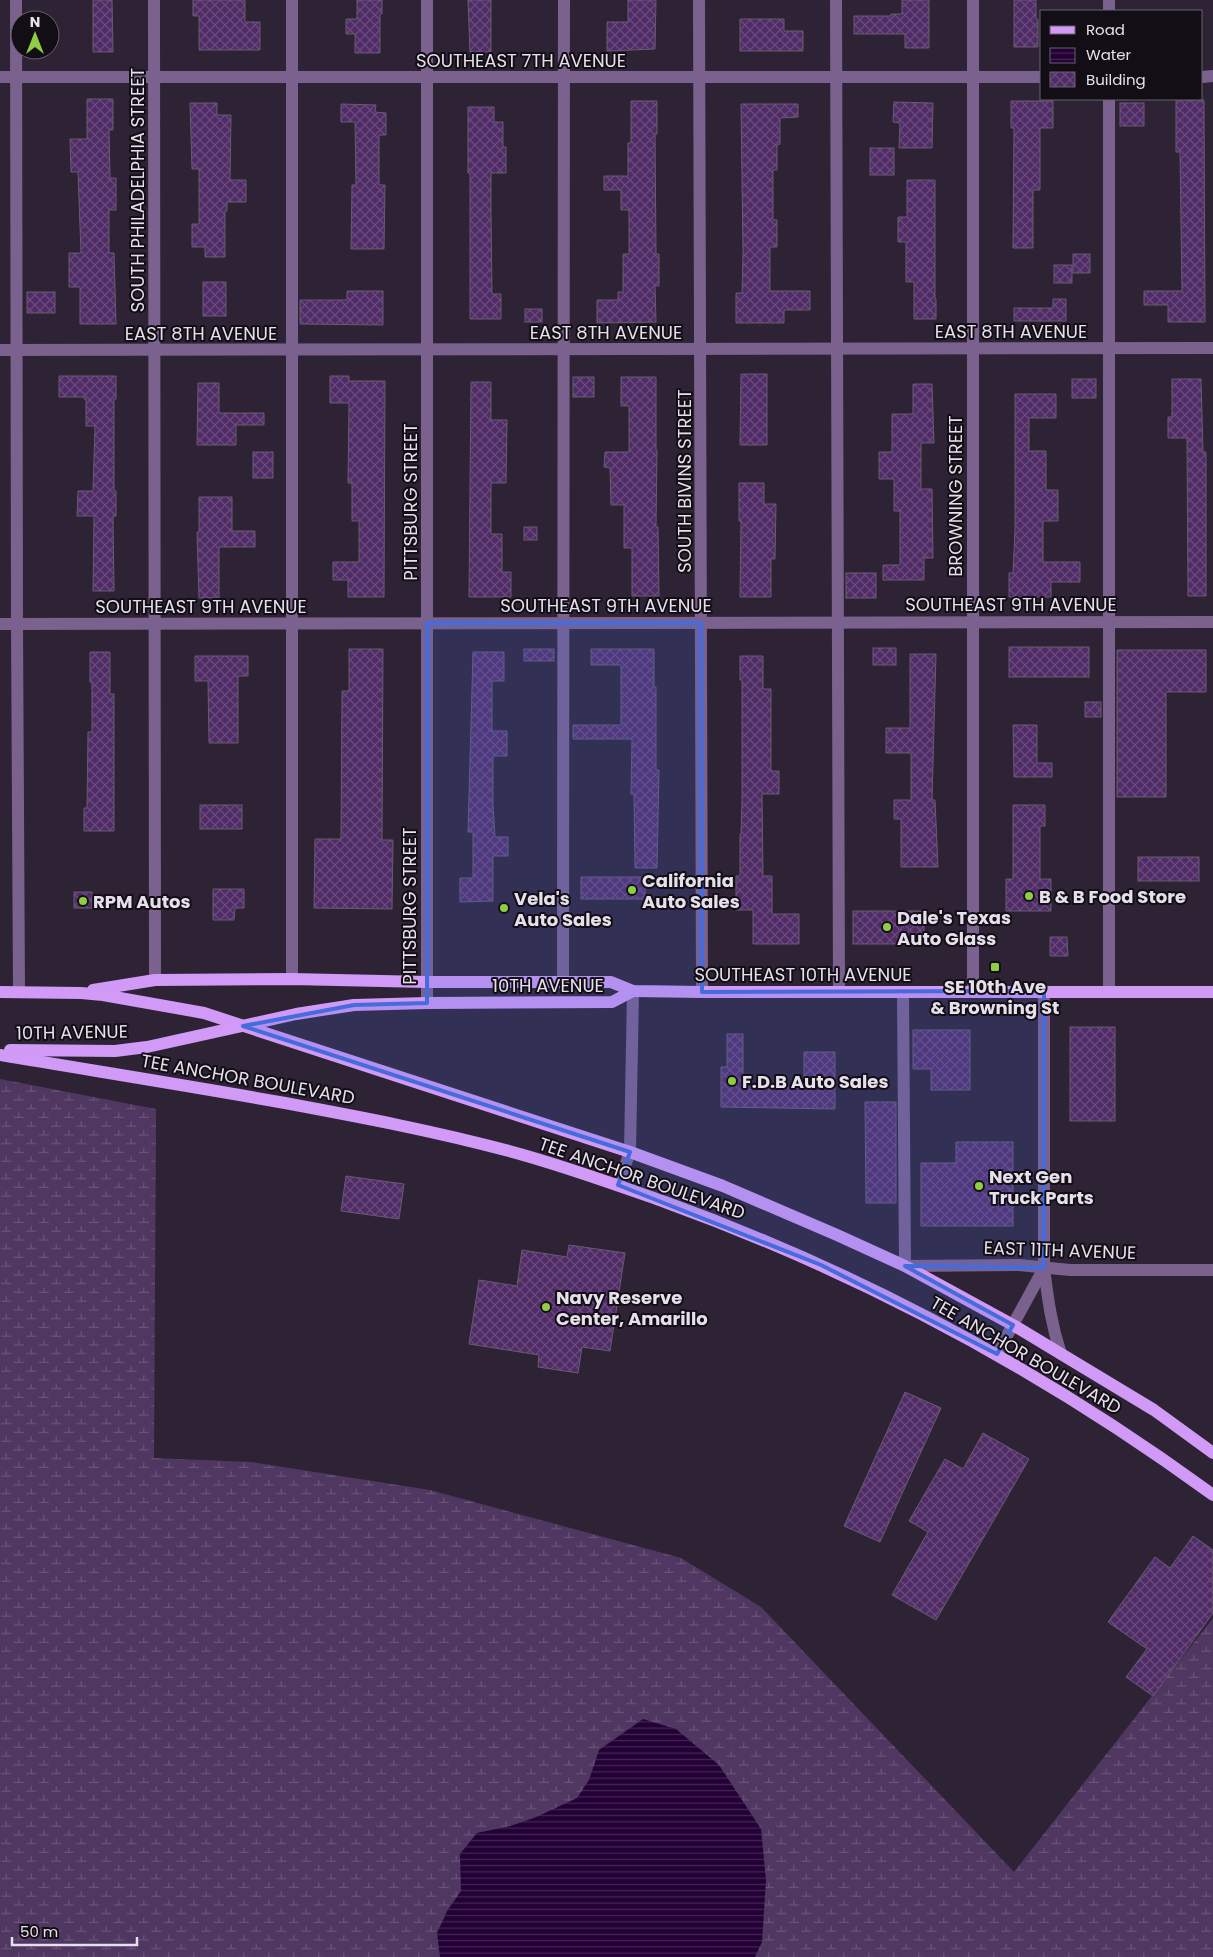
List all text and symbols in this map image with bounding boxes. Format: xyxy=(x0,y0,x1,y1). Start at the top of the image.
north arrow xyxy=(10,10,60,60)
legend xyxy=(1040,10,1203,100)
text: N xyxy=(30,12,40,32)
text: Road xyxy=(1086,19,1125,40)
text: Water xyxy=(1086,44,1132,65)
street label: SOUTHEAST 7TH AVENUE xyxy=(416,48,626,73)
street label: SOUTH PHILADELPHIA STREET xyxy=(125,67,150,312)
text: Building xyxy=(1086,69,1146,90)
street label: EAST 8TH AVENUE xyxy=(935,319,1087,344)
street label: EAST 8TH AVENUE xyxy=(530,320,682,345)
street label: EAST 8TH AVENUE xyxy=(125,321,277,346)
street label: SOUTH BIVINS STREET xyxy=(672,389,697,573)
street label: BROWNING STREET xyxy=(943,415,968,577)
street label: PITTSBURG STREET xyxy=(398,423,423,581)
street label: SOUTHEAST 9TH AVENUE xyxy=(905,592,1117,617)
street label: SOUTHEAST 9TH AVENUE xyxy=(500,593,712,618)
street label: SOUTHEAST 9TH AVENUE xyxy=(95,594,307,619)
street label: PITTSBURG STREET xyxy=(397,827,422,985)
place label: California Auto Sales xyxy=(642,868,740,914)
marker: California Auto Sales xyxy=(626,884,638,896)
place label: B & B Food Store xyxy=(1039,884,1186,909)
place label: Vela's Auto Sales xyxy=(514,886,612,932)
place label: RPM Autos xyxy=(93,889,191,914)
marker: B & B Food Store xyxy=(1023,890,1035,902)
marker: RPM Autos xyxy=(77,895,89,907)
marker: Vela's Auto Sales xyxy=(498,902,510,914)
place label: Dale's Texas Auto Glass xyxy=(897,905,1011,951)
marker: Dale's Texas Auto Glass xyxy=(881,921,893,933)
marker: SE 10th Ave & Browning St xyxy=(989,961,1001,973)
street label: SOUTHEAST 10TH AVENUE xyxy=(694,962,912,987)
street label: 10TH AVENUE xyxy=(492,973,604,998)
place label: SE 10th Ave & Browning St xyxy=(931,974,1059,1020)
street label: 10TH AVENUE xyxy=(16,1019,128,1045)
street label: TEE ANCHOR BOULEVARD xyxy=(139,1048,357,1110)
place label: F.D.B Auto Sales xyxy=(742,1069,888,1094)
marker: F.D.B Auto Sales xyxy=(726,1075,738,1087)
street label: TEE ANCHOR BOULEVARD xyxy=(536,1131,748,1225)
place label: Next Gen Truck Parts xyxy=(989,1164,1094,1210)
marker: Next Gen Truck Parts xyxy=(973,1180,985,1192)
street label: EAST 11TH AVENUE xyxy=(983,1235,1137,1265)
place label: Navy Reserve Center, Amarillo xyxy=(556,1285,708,1331)
street label: TEE ANCHOR BOULEVARD xyxy=(926,1290,1126,1420)
marker: Navy Reserve Center, Amarillo xyxy=(540,1301,552,1313)
scale bar xyxy=(12,1914,138,1946)
text: 50 m xyxy=(20,1921,58,1942)

